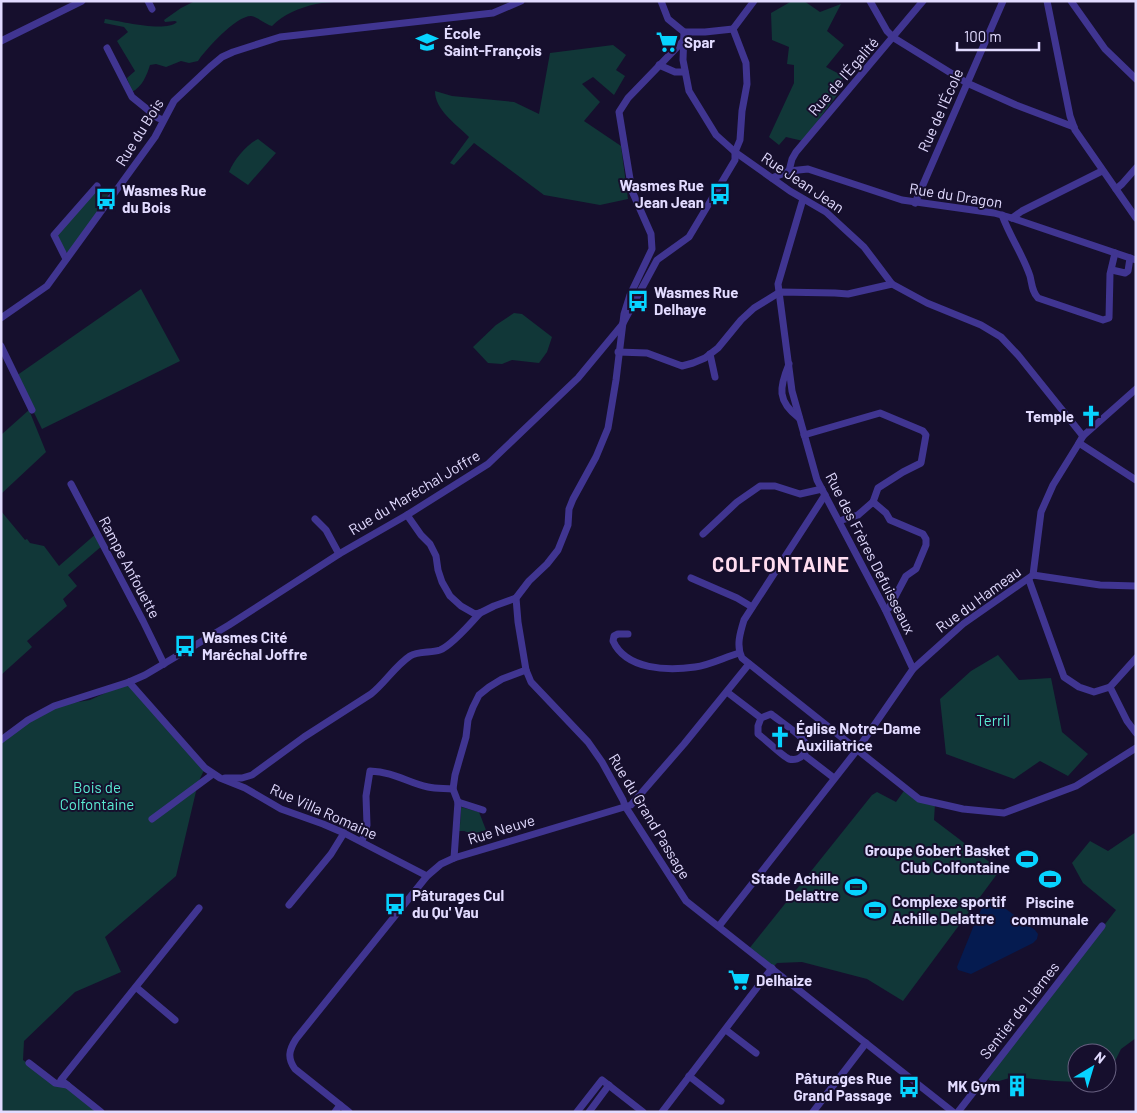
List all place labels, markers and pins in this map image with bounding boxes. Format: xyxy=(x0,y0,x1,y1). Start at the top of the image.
place label: École Saint-François xyxy=(444,24,542,59)
school or university icon: École Saint-François xyxy=(414,29,440,55)
supermarket icon: Spar xyxy=(654,29,680,55)
place label: Spar xyxy=(684,33,715,51)
place label: Wasmes Rue Jean Jean xyxy=(620,176,704,211)
place label: Wasmes Rue du Bois xyxy=(122,181,206,216)
bus stop icon: Wasmes Rue Jean Jean xyxy=(707,181,733,207)
bus stop icon: Wasmes Rue du Bois xyxy=(93,186,119,212)
place label: Wasmes Rue Delhaye xyxy=(654,283,738,318)
bus stop icon: Wasmes Rue Delhaye xyxy=(625,288,651,314)
church icon: Temple xyxy=(1078,403,1104,429)
place label: Temple xyxy=(1025,407,1074,425)
place label: Wasmes Cité Maréchal Joffre xyxy=(202,628,307,663)
bus stop icon: Wasmes Cité Maréchal Joffre xyxy=(172,633,198,659)
place label: Église Notre-Dame Auxiliatrice xyxy=(796,719,921,754)
church icon: Église Notre-Dame Auxiliatrice xyxy=(767,724,793,750)
place label: Groupe Gobert Basket Club Colfontaine xyxy=(865,841,1010,876)
sports icon: Groupe Gobert Basket Club Colfontaine xyxy=(1014,846,1040,872)
sports icon: Piscine communale xyxy=(1037,866,1063,892)
place label: Stade Achille Delattre xyxy=(751,869,839,904)
sports icon: Stade Achille Delattre xyxy=(843,874,869,900)
place label: Pâturages Cul du Qu' Vau xyxy=(412,886,504,921)
bus stop icon: Pâturages Cul du Qu' Vau xyxy=(382,891,408,917)
place label: Complexe sportif Achille Delattre xyxy=(892,892,1006,927)
place label: Piscine communale xyxy=(1011,893,1089,928)
sports icon: Complexe sportif Achille Delattre xyxy=(862,897,888,923)
supermarket icon: Delhaize xyxy=(726,967,752,993)
place label: Delhaize xyxy=(756,971,812,989)
place label: Pâturages Rue Grand Passage xyxy=(793,1069,892,1104)
building icon: MK Gym xyxy=(1004,1073,1030,1099)
bus stop icon: Pâturages Rue Grand Passage xyxy=(896,1074,922,1100)
place label: MK Gym xyxy=(948,1077,1000,1095)

